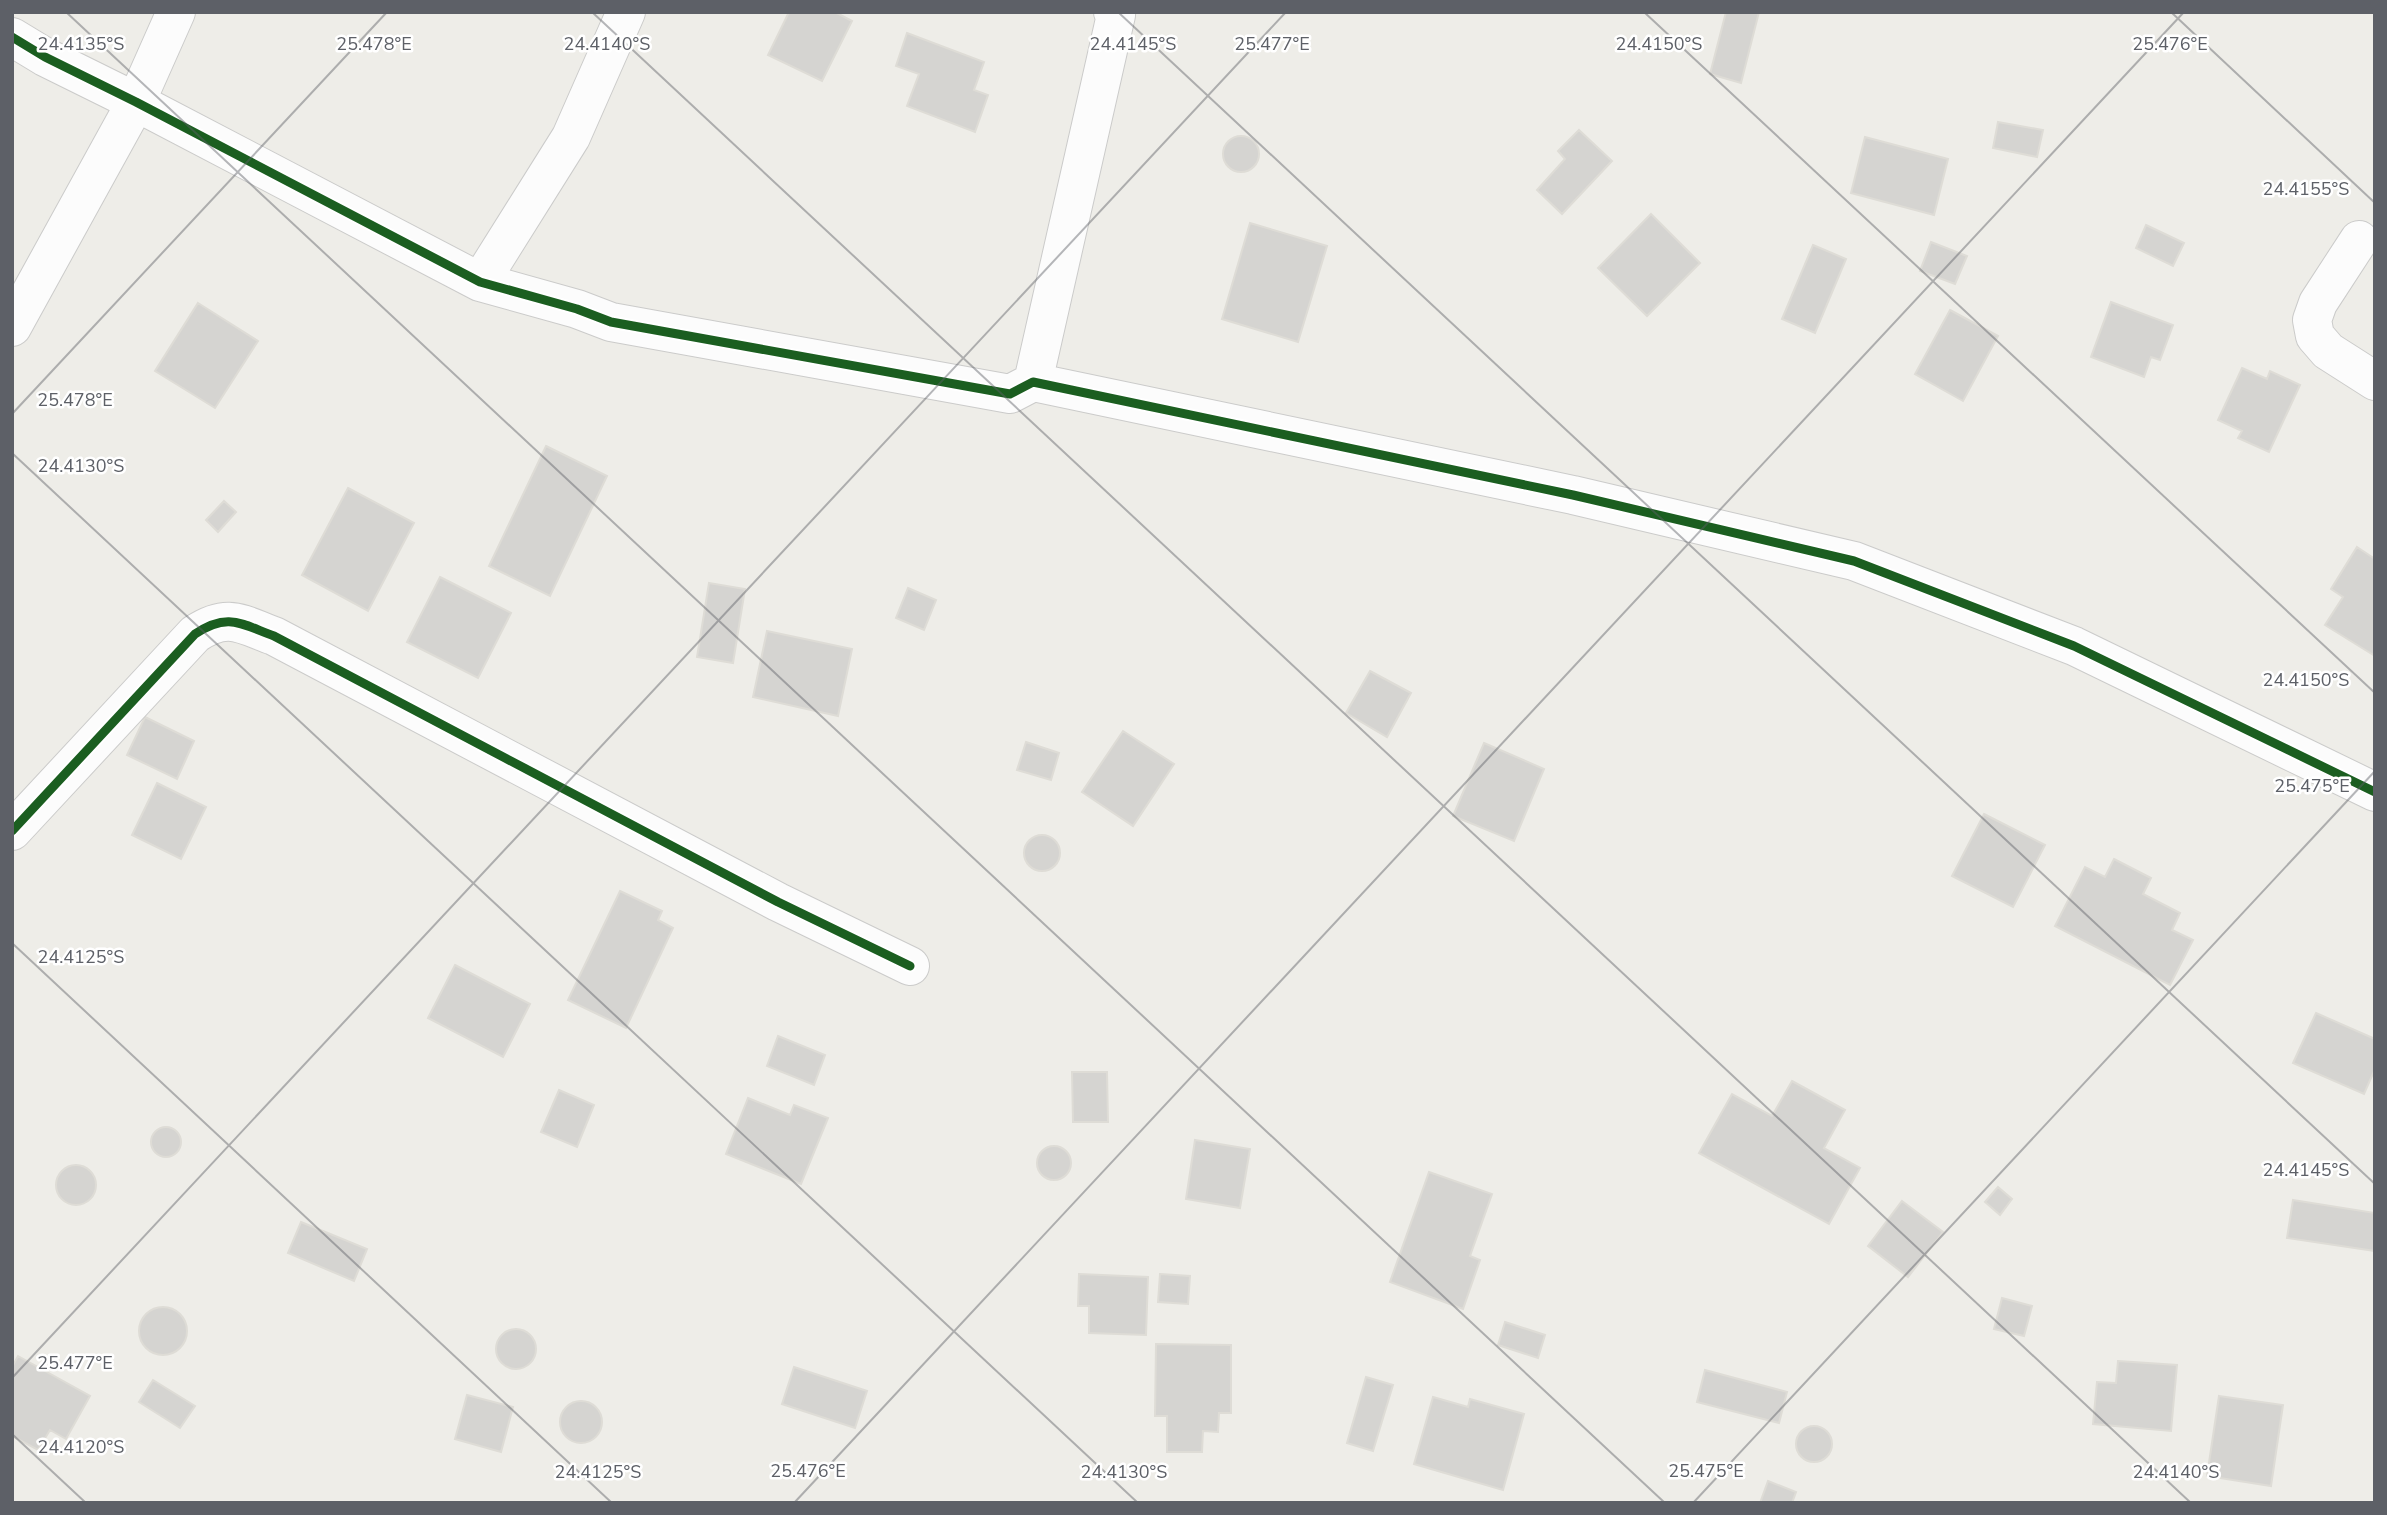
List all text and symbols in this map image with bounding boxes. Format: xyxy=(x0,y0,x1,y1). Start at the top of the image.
text: 24.4135°S xyxy=(38,32,124,56)
text: 25.478°E xyxy=(336,32,412,56)
text: 24.4140°S xyxy=(564,32,650,56)
text: 24.4145°S xyxy=(1090,32,1176,56)
text: 25.477°E xyxy=(1234,32,1310,56)
text: 24.4150°S xyxy=(1616,32,1702,56)
text: 25.476°E xyxy=(2132,32,2208,56)
text: 24.4155°S xyxy=(2263,177,2349,201)
text: 25.478°E xyxy=(37,388,113,412)
text: 24.4130°S xyxy=(38,454,124,478)
text: 24.4150°S xyxy=(2263,668,2349,692)
text: 25.475°E xyxy=(2274,774,2350,798)
text: 24.4125°S xyxy=(38,945,124,969)
text: 24.4145°S xyxy=(2263,1158,2349,1182)
text: 25.477°E xyxy=(37,1351,113,1375)
text: 24.4120°S xyxy=(38,1435,124,1459)
text: 25.476°E xyxy=(770,1459,846,1483)
text: 25.475°E xyxy=(1668,1459,1744,1483)
text: 24.4125°S xyxy=(555,1460,641,1484)
text: 24.4130°S xyxy=(1081,1460,1167,1484)
text: 24.4140°S xyxy=(2133,1460,2219,1484)

